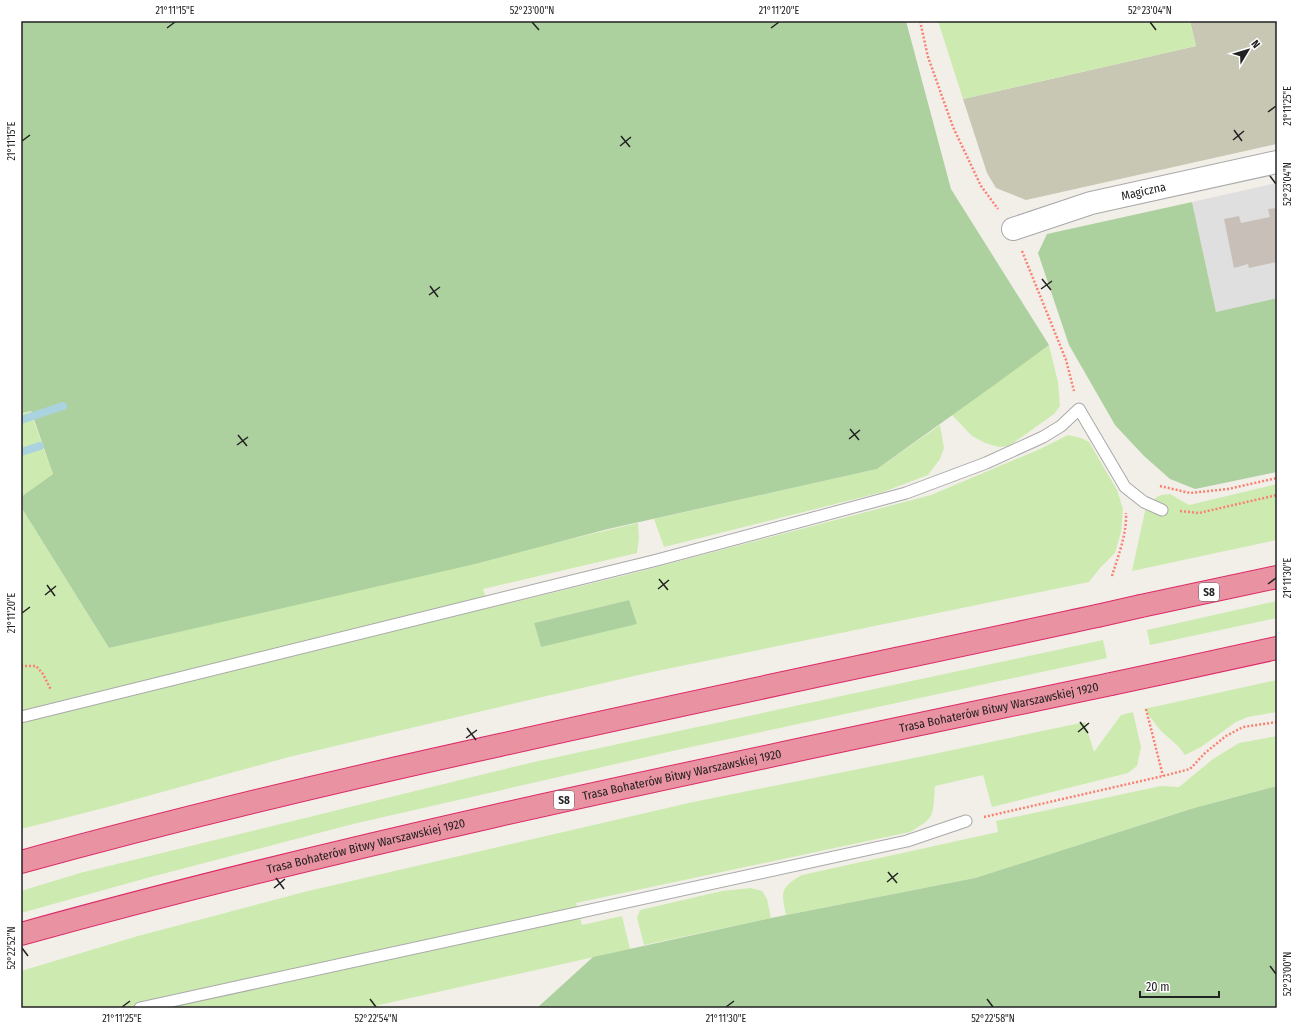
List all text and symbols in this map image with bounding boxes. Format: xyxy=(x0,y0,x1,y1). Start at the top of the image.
text: 21°11'15"E xyxy=(155,5,195,17)
text: 52°23'00"N xyxy=(510,5,554,17)
text: 21°11'20"E xyxy=(759,5,800,17)
text: 52°23'04"N xyxy=(1128,5,1172,17)
north arrow xyxy=(1228,30,1268,70)
text: N xyxy=(1248,38,1263,51)
text: 21°11'25"E xyxy=(1282,86,1294,126)
text: 21°11'15"E xyxy=(6,121,18,161)
text: 52°23'04"N xyxy=(1282,162,1294,206)
street label: Magiczna xyxy=(1120,180,1167,203)
text: 21°11'30"E xyxy=(1282,557,1294,598)
road number: S8 xyxy=(1199,583,1219,601)
text: 21°11'20"E xyxy=(6,592,18,633)
street label: Trasa Bohaterów Bitwy Warszawskiej 1920 xyxy=(898,680,1100,735)
street label: Trasa Bohaterów Bitwy Warszawskiej 1920 xyxy=(581,747,783,803)
road number: S8 xyxy=(554,791,574,809)
street label: Trasa Bohaterów Bitwy Warszawskiej 1920 xyxy=(265,816,466,876)
text: 52°22'52"N xyxy=(6,926,18,970)
text: 52°23'00"N xyxy=(1282,952,1294,996)
scale bar xyxy=(1140,973,1219,999)
text: 20 m xyxy=(1146,980,1170,994)
text: 21°11'25"E xyxy=(102,1013,142,1025)
text: 52°22'54"N xyxy=(354,1013,398,1025)
text: 21°11'30"E xyxy=(706,1013,747,1025)
text: 52°22'58"N xyxy=(971,1013,1015,1025)

